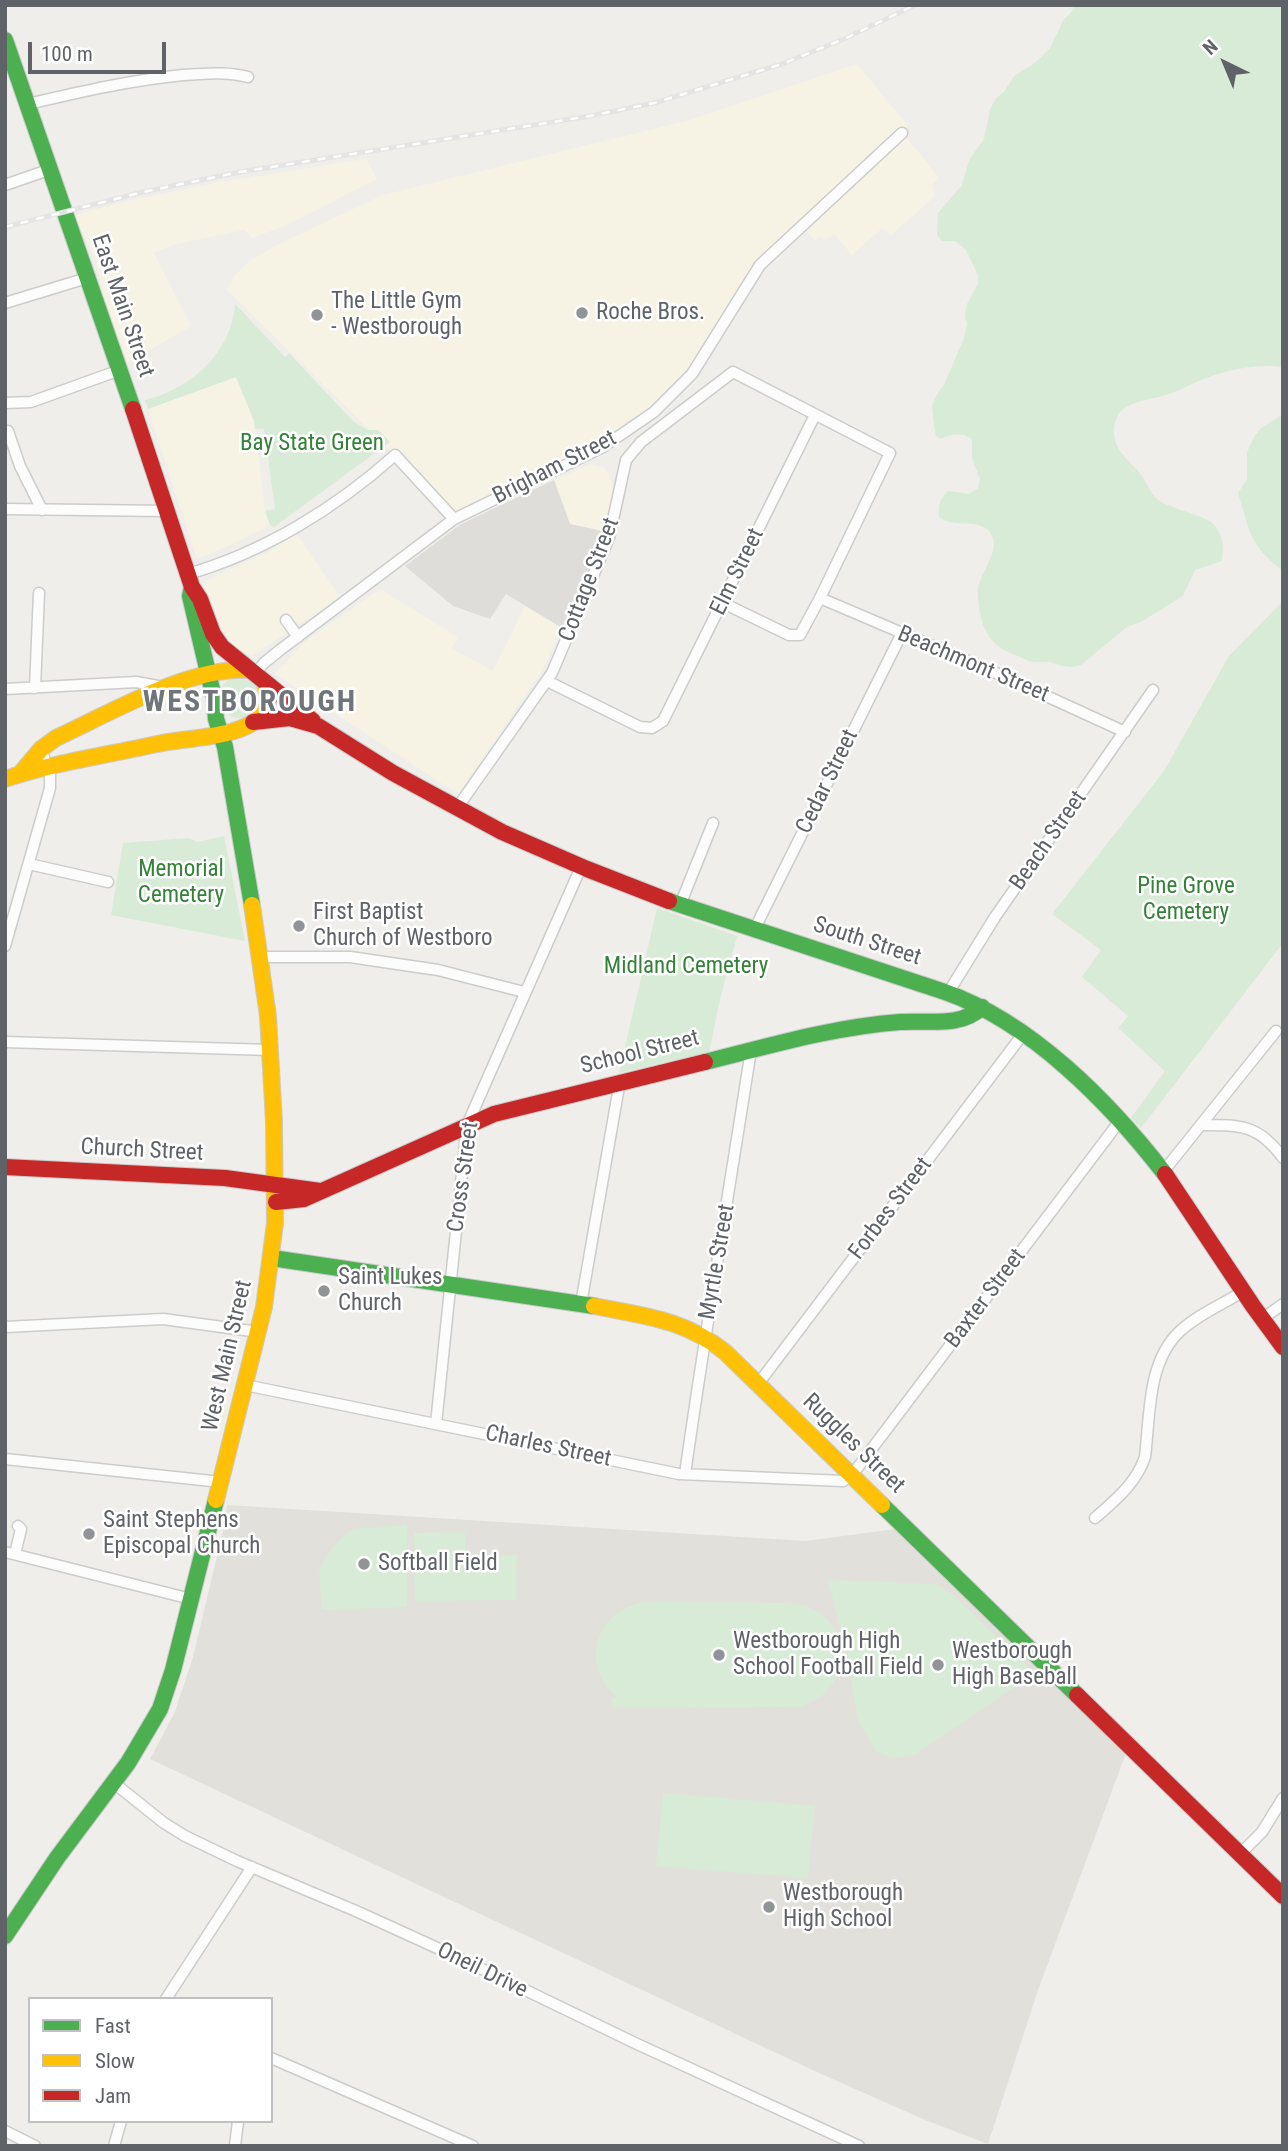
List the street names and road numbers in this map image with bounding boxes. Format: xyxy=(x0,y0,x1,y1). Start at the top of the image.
street label: East Main Street xyxy=(85,231,159,381)
street label: Brigham Street xyxy=(489,425,621,511)
street label: Cottage Street xyxy=(554,514,626,646)
street label: Elm Street xyxy=(705,524,771,620)
street label: Beachmont Street xyxy=(893,621,1053,709)
street label: Cedar Street xyxy=(791,725,865,839)
street label: Beach Street xyxy=(1005,786,1093,896)
street label: South Street xyxy=(810,912,924,972)
street label: School Street xyxy=(578,1025,702,1081)
street label: Cross Street xyxy=(443,1120,485,1234)
street label: Church Street xyxy=(80,1134,204,1168)
street label: Forbes Street xyxy=(844,1152,938,1266)
street label: Myrtle Street xyxy=(694,1202,742,1322)
street label: Baxter Street xyxy=(940,1244,1032,1354)
street label: West Main Street xyxy=(197,1278,259,1434)
street label: Ruggles Street xyxy=(796,1388,910,1500)
street label: Charles Street xyxy=(483,1420,613,1474)
street label: Oneil Drive xyxy=(432,1937,532,2005)

